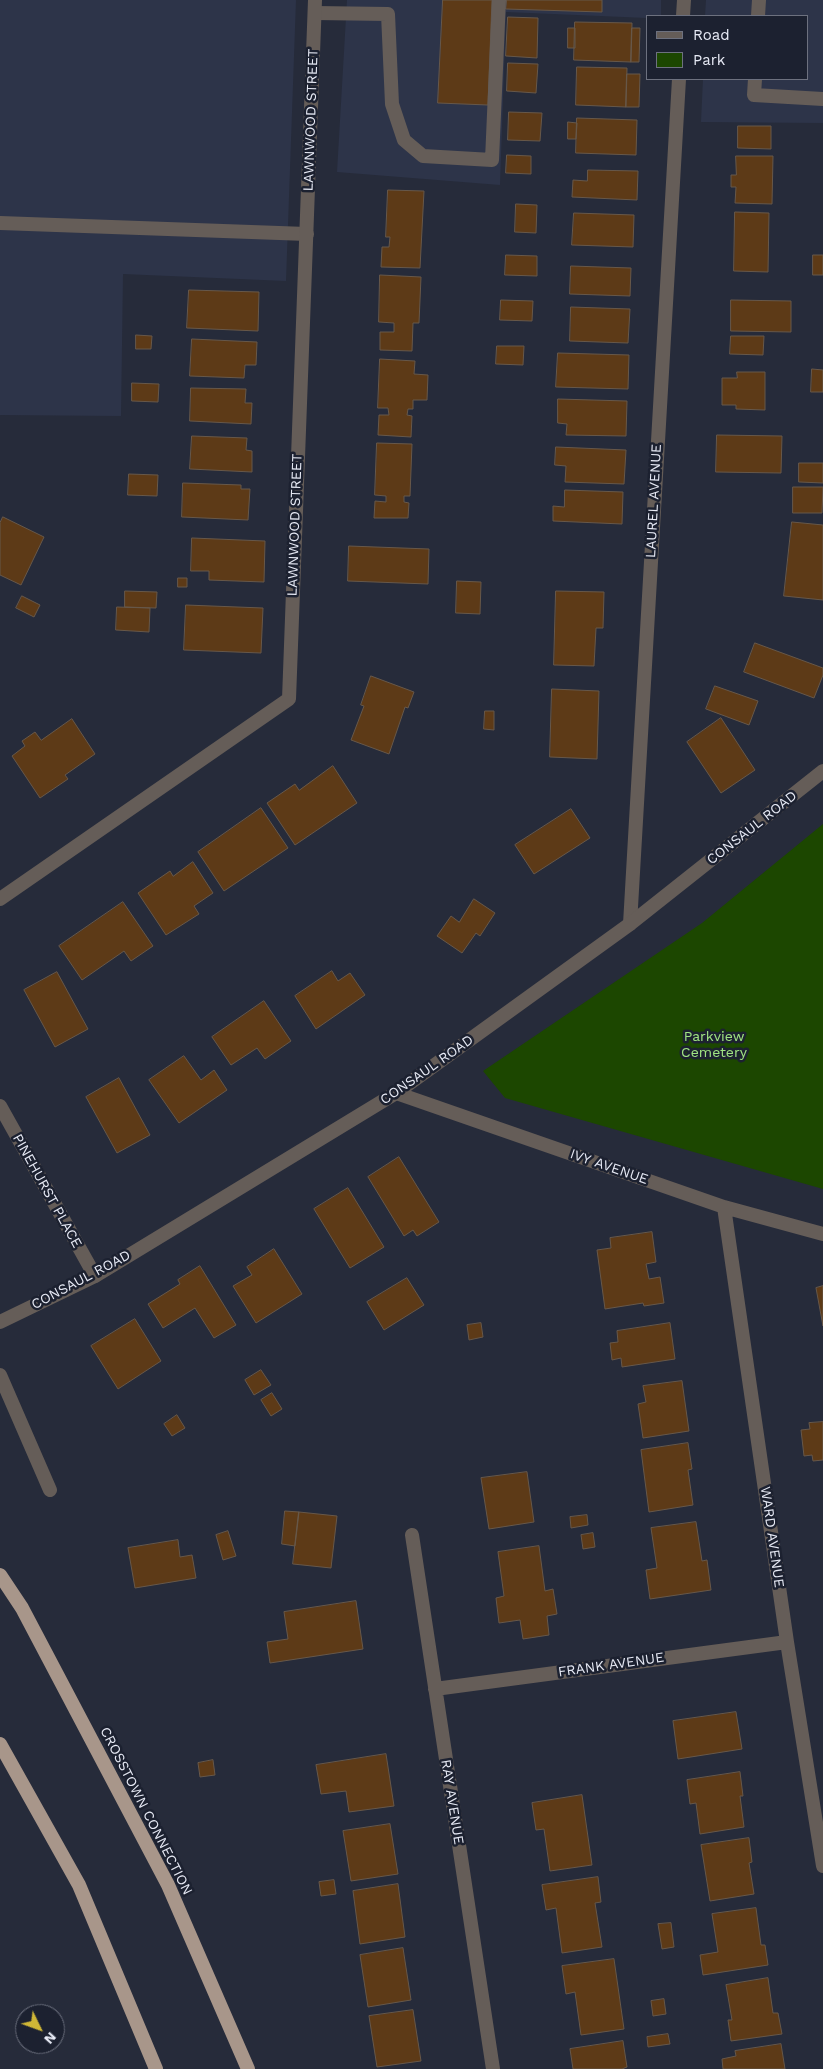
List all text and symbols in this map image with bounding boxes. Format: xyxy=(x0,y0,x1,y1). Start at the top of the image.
legend xyxy=(646,15,808,80)
text: Road xyxy=(693,26,730,44)
street label: LAWNWOOD STREET xyxy=(300,48,322,192)
text: Park xyxy=(693,51,725,69)
street label: LAUREL AVENUE xyxy=(643,444,665,558)
street label: LAWNWOOD STREET xyxy=(284,453,306,597)
street label: CONSAUL ROAD xyxy=(704,788,800,868)
park label: Parkview Cemetery xyxy=(681,1029,747,1062)
street label: CONSAUL ROAD xyxy=(377,1032,477,1108)
street label: PINEHURST PLACE xyxy=(9,1131,85,1251)
street label: IVY AVENUE xyxy=(568,1146,650,1188)
street label: CONSAUL ROAD xyxy=(29,1247,133,1313)
street label: WARD AVENUE xyxy=(757,1485,787,1589)
street label: FRANK AVENUE xyxy=(557,1649,665,1681)
street label: CROSSTOWN CONNECTION xyxy=(96,1724,196,1898)
street label: RAY AVENUE xyxy=(437,1758,467,1846)
north arrow xyxy=(15,2004,65,2054)
text: N xyxy=(41,2029,60,2048)

